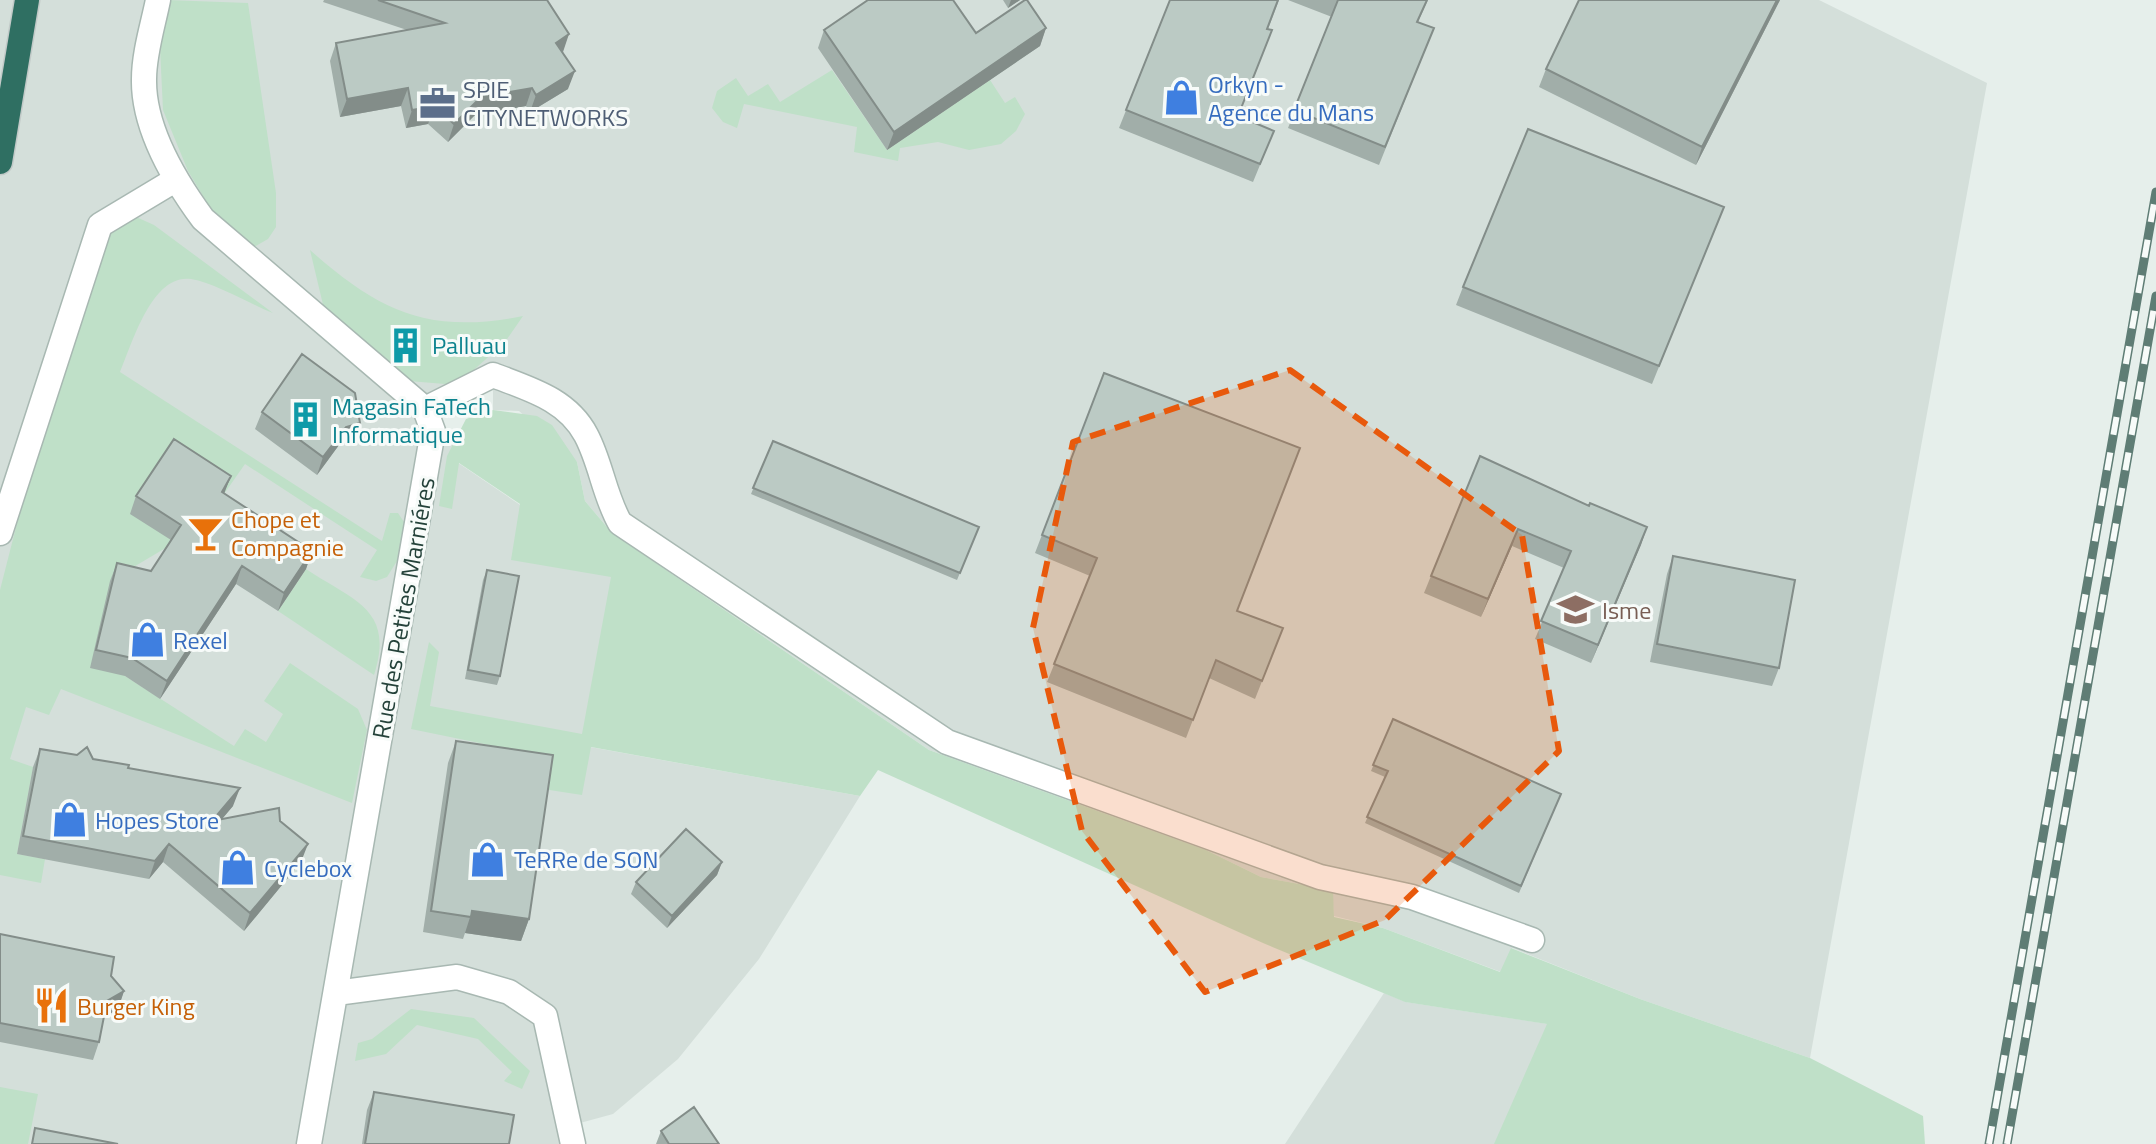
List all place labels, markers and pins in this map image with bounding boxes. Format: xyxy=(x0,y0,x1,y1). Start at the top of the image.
place label: Orkyn - Agence du Mans xyxy=(1208,66,1374,130)
place label: SPIE CITYNETWORKS xyxy=(463,71,628,135)
shop icon: Orkyn - Agence du Mans xyxy=(1163,79,1201,117)
office icon: SPIE CITYNETWORKS xyxy=(418,84,456,122)
building icon: Palluau xyxy=(387,326,425,364)
place label: Palluau xyxy=(432,327,507,363)
place label: Magasin FaTech Informatique xyxy=(332,388,491,452)
building icon: Magasin FaTech Informatique xyxy=(287,401,325,439)
place label: Chope et Compagnie xyxy=(231,501,344,565)
bar icon: Chope et Compagnie xyxy=(186,514,224,552)
school or university icon: Isme xyxy=(1557,591,1595,629)
place label: Isme xyxy=(1602,592,1651,628)
shop icon: Rexel xyxy=(128,621,166,659)
place label: Rexel xyxy=(173,622,228,658)
shop icon: Hopes Store xyxy=(50,801,88,839)
place label: Hopes Store xyxy=(95,802,219,838)
shop icon: TeRRe de SON xyxy=(469,840,507,878)
place label: TeRRe de SON xyxy=(514,841,658,877)
shop icon: Cyclebox xyxy=(219,849,257,887)
place label: Cyclebox xyxy=(264,850,352,886)
restaurant icon: Burger King xyxy=(32,987,70,1025)
place label: Burger King xyxy=(77,988,195,1024)

